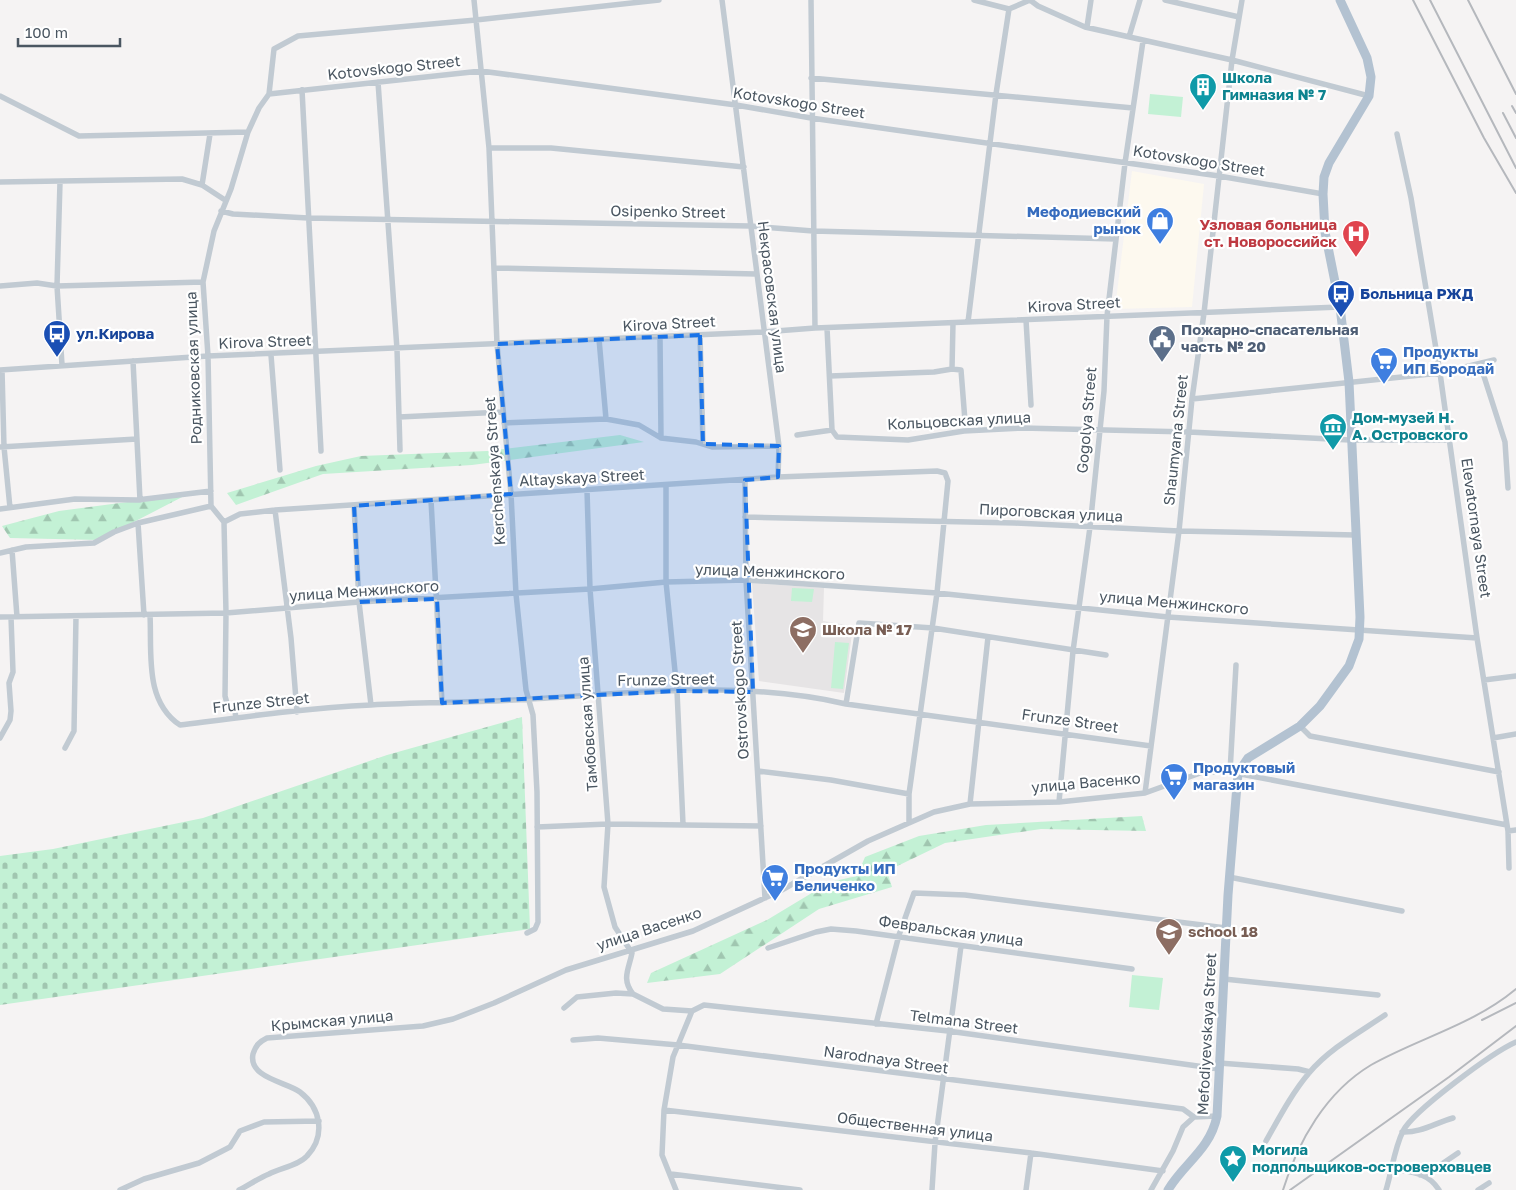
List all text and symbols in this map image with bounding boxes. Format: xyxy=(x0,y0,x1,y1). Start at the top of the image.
scale bar xyxy=(18,15,120,47)
text: 100 m xyxy=(25,23,68,41)
street label: Kotovskogo Street xyxy=(326,51,461,83)
place label: Школа Гимназия № 7 xyxy=(1222,68,1326,103)
building icon: Школа Гимназия № 7 xyxy=(1188,72,1218,111)
street label: Kotovskogo Street xyxy=(732,83,867,121)
street label: Kotovskogo Street xyxy=(1132,141,1267,179)
street label: Osipenko Street xyxy=(610,201,726,221)
place label: Мефодиевский рынок xyxy=(1027,202,1141,237)
shop icon: Мефодиевский рынок xyxy=(1145,206,1175,245)
place label: Узловая больница ст. Новороссийск xyxy=(1200,215,1337,250)
hospital icon: Узловая больница ст. Новороссийск xyxy=(1341,219,1371,258)
street label: Некрасовская улица xyxy=(755,220,791,374)
bus stop icon: Больница РЖД xyxy=(1326,279,1356,318)
place label: Больница РЖД xyxy=(1360,284,1473,302)
street label: Родниковская улица xyxy=(181,291,205,445)
street label: Kirova Street xyxy=(1027,293,1121,315)
street label: Kirova Street xyxy=(622,312,716,334)
bus stop icon: ул.Кирова xyxy=(42,319,72,358)
place label: Пожарно-спасательная часть № 20 xyxy=(1181,320,1359,355)
place label: ул.Кирова xyxy=(76,324,155,342)
public building icon: Пожарно-спасательная часть № 20 xyxy=(1147,324,1177,363)
street label: Kirova Street xyxy=(218,330,312,352)
place label: Продукты ИП Бородай xyxy=(1403,342,1494,377)
supermarket icon: Продукты ИП Бородай xyxy=(1369,346,1399,385)
street label: Gogolya Street xyxy=(1072,366,1100,474)
street label: Shaumyana Street xyxy=(1159,373,1191,506)
street label: Kerchenskaya Street xyxy=(480,396,508,546)
street label: Кольцовская улица xyxy=(887,407,1031,433)
place label: Дом-музей Н. А. Островского xyxy=(1352,408,1468,443)
museum icon: Дом-музей Н. А. Островского xyxy=(1318,412,1348,451)
street label: Elevatornaya Street xyxy=(1458,457,1496,599)
street label: Altayskaya Street xyxy=(519,465,645,489)
street label: Пироговская улица xyxy=(979,499,1124,525)
street label: улица Менжинского xyxy=(695,559,845,583)
street label: улица Менжинского xyxy=(288,576,439,604)
street label: улица Менжинского xyxy=(1099,587,1250,618)
school or university icon: Школа № 17 xyxy=(788,615,818,654)
street label: Ostrovskogo Street xyxy=(726,620,752,760)
place label: Школа № 17 xyxy=(822,620,912,638)
street label: Тамбовская улица xyxy=(573,656,601,792)
street label: Frunze Street xyxy=(617,669,715,689)
street label: Frunze Street xyxy=(211,688,310,716)
street label: Frunze Street xyxy=(1021,704,1120,736)
place label: Продуктовый магазин xyxy=(1193,758,1295,793)
supermarket icon: Продуктовый магазин xyxy=(1159,762,1189,801)
street label: улица Васенко xyxy=(1031,768,1141,796)
place label: Продукты ИП Беличенко xyxy=(794,859,896,894)
supermarket icon: Продукты ИП Беличенко xyxy=(760,863,790,902)
street label: улица Васенко xyxy=(594,903,704,954)
street label: Февральская улица xyxy=(878,911,1025,949)
school or university icon: school 18 xyxy=(1154,917,1184,956)
place label: school 18 xyxy=(1188,922,1258,940)
street label: Mefodiyevskaya Street xyxy=(1193,952,1219,1116)
street label: Telmana Street xyxy=(909,1005,1019,1037)
street label: Крымская улица xyxy=(270,1006,394,1034)
street label: Narodnaya Street xyxy=(823,1041,950,1077)
street label: Общественная улица xyxy=(836,1108,994,1145)
place label: Могила подпольщиков-островерховцев xyxy=(1252,1140,1492,1175)
place icon: Могила подпольщиков-островерховцев xyxy=(1218,1144,1248,1183)

